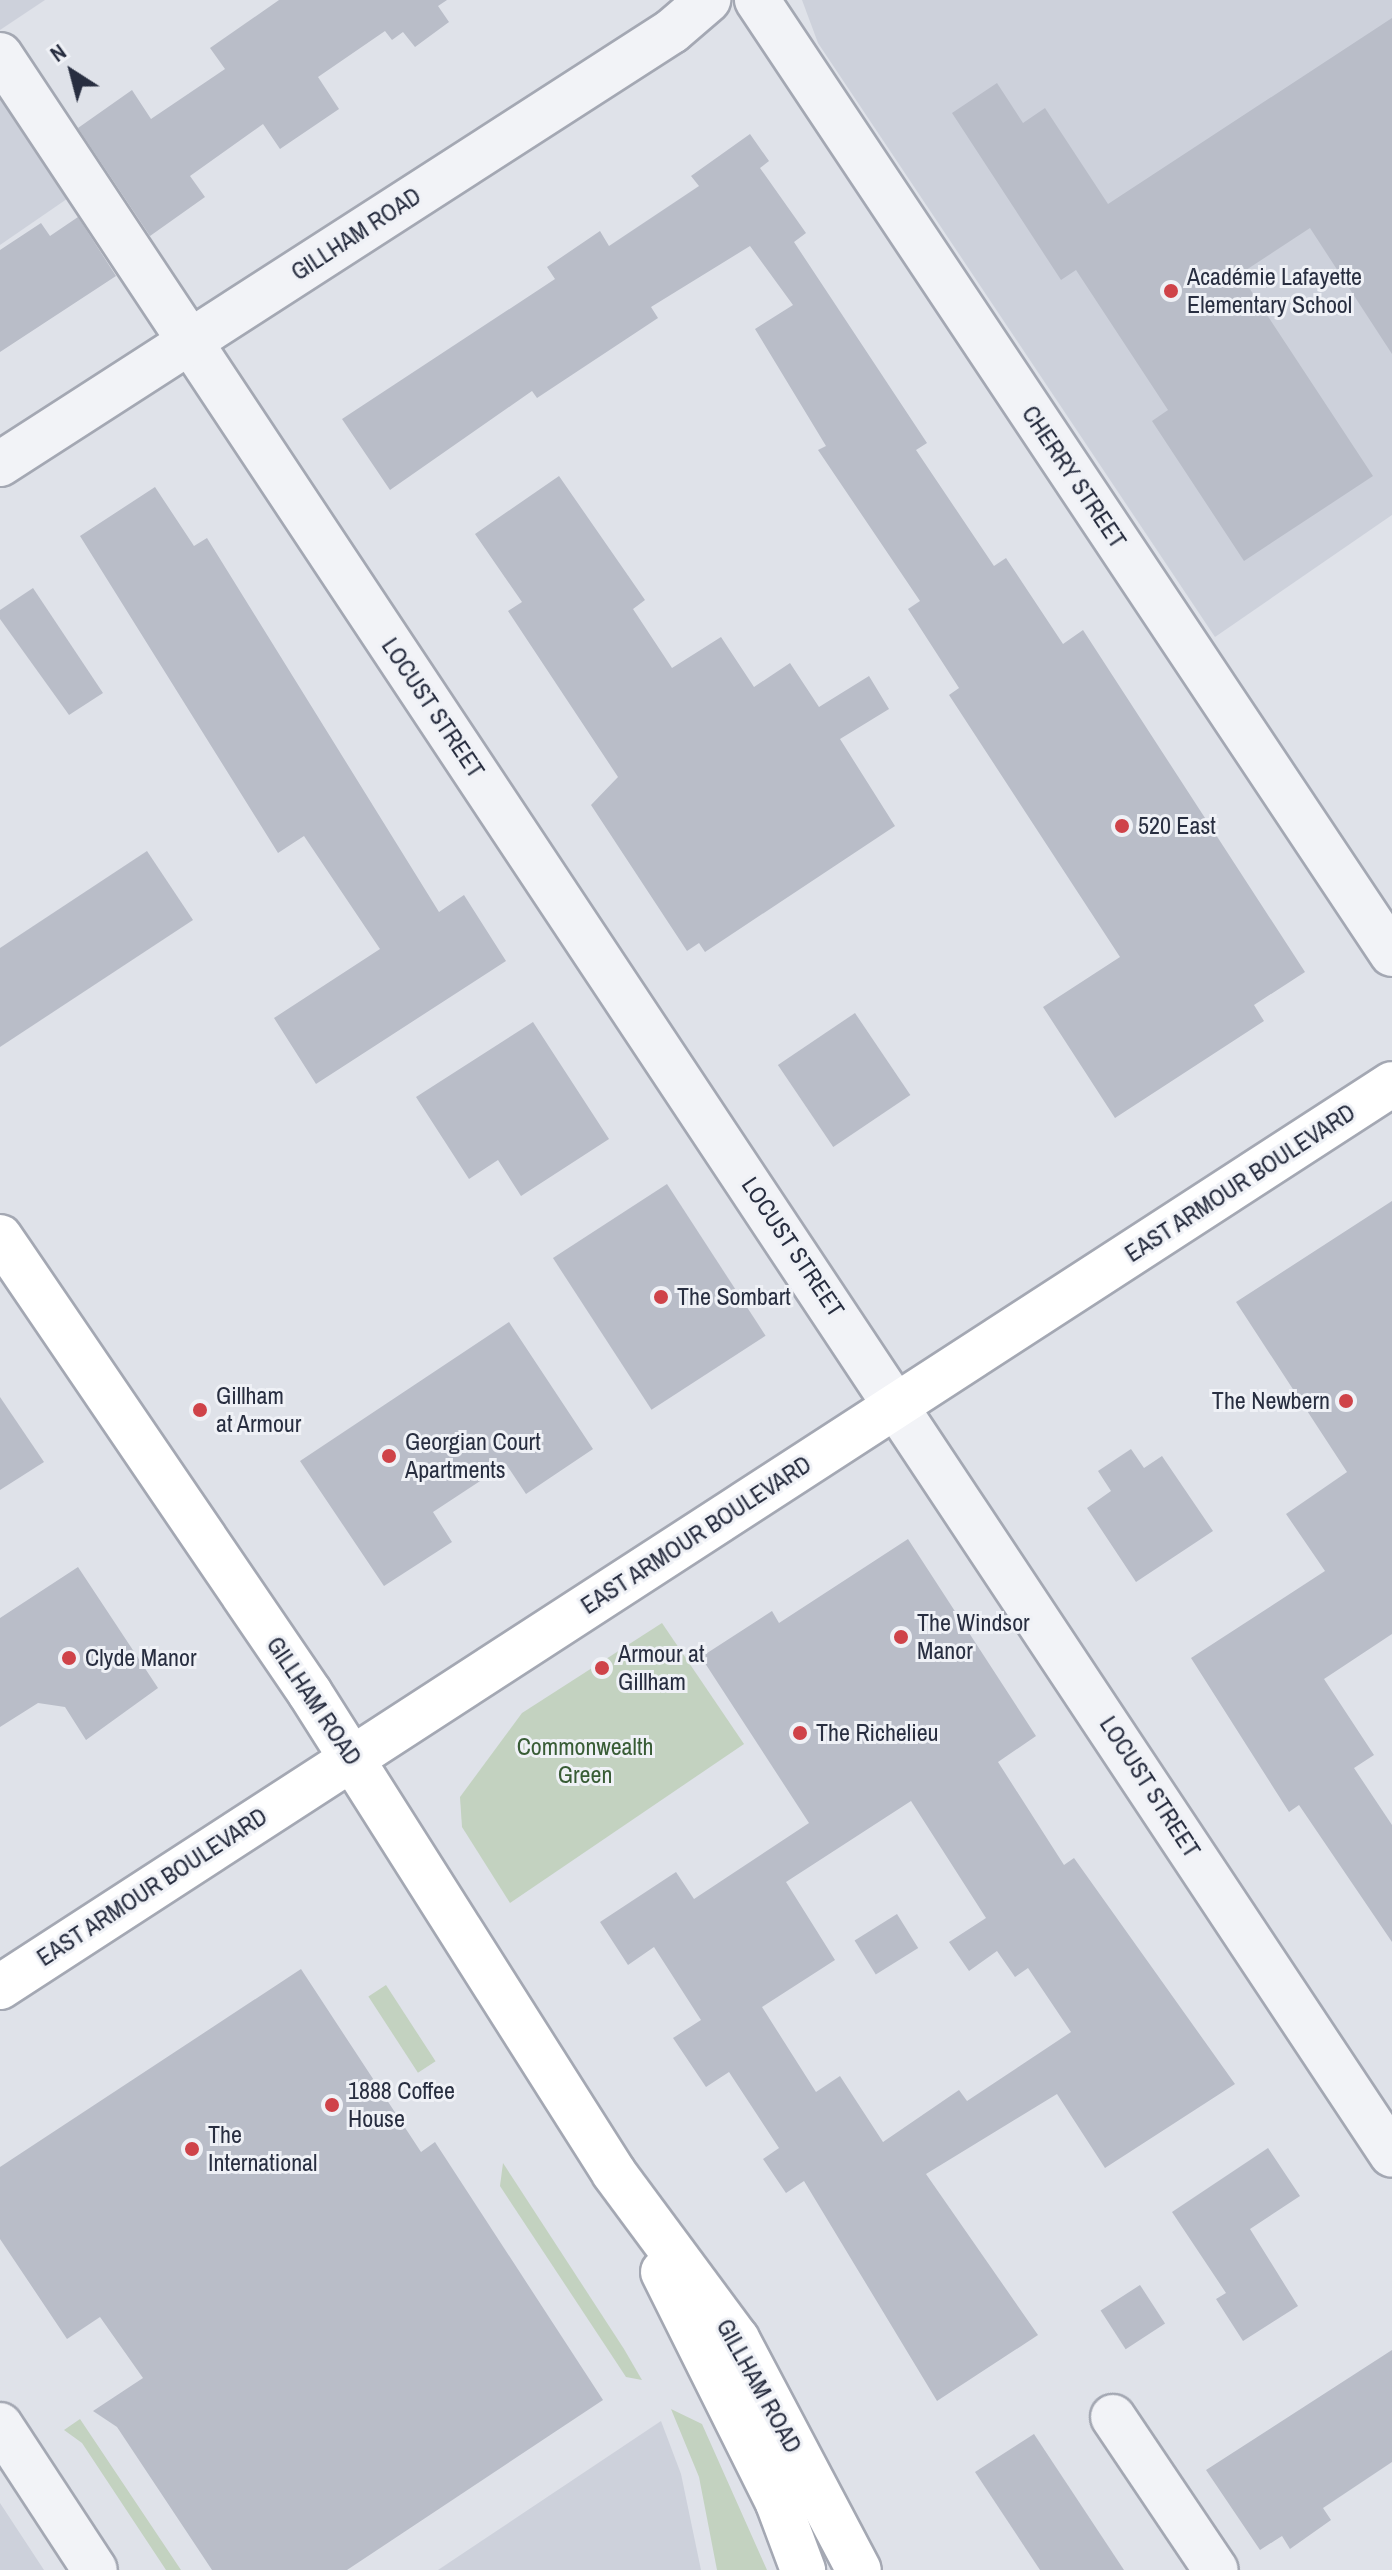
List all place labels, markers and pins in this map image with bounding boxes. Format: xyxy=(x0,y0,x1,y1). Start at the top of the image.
place label: Académie Lafayette Elementary School xyxy=(1187,263,1362,319)
marker: Académie Lafayette Elementary School xyxy=(1162,282,1180,300)
place label: 520 East xyxy=(1138,812,1216,840)
marker: 520 East xyxy=(1113,817,1131,835)
place label: The Sombart xyxy=(677,1283,791,1311)
marker: The Sombart xyxy=(652,1288,670,1306)
place label: Gillham at Armour xyxy=(216,1382,302,1438)
place label: The Newbern xyxy=(1212,1387,1330,1415)
marker: The Newbern xyxy=(1337,1392,1355,1410)
marker: Gillham at Armour xyxy=(191,1401,209,1419)
place label: Georgian Court Apartments xyxy=(405,1428,541,1484)
marker: Georgian Court Apartments xyxy=(380,1447,398,1465)
place label: The Windsor Manor xyxy=(917,1609,1030,1665)
marker: The Windsor Manor xyxy=(892,1628,910,1646)
place label: Armour at Gillham xyxy=(618,1640,704,1696)
place label: Clyde Manor xyxy=(85,1644,197,1672)
marker: Clyde Manor xyxy=(60,1649,78,1667)
marker: Armour at Gillham xyxy=(593,1659,611,1677)
place label: The Richelieu xyxy=(816,1719,939,1747)
marker: The Richelieu xyxy=(791,1724,809,1742)
place label: 1888 Coffee House xyxy=(348,2077,455,2133)
marker: 1888 Coffee House xyxy=(323,2096,341,2114)
place label: The International xyxy=(208,2121,317,2177)
marker: The International xyxy=(183,2140,201,2158)

